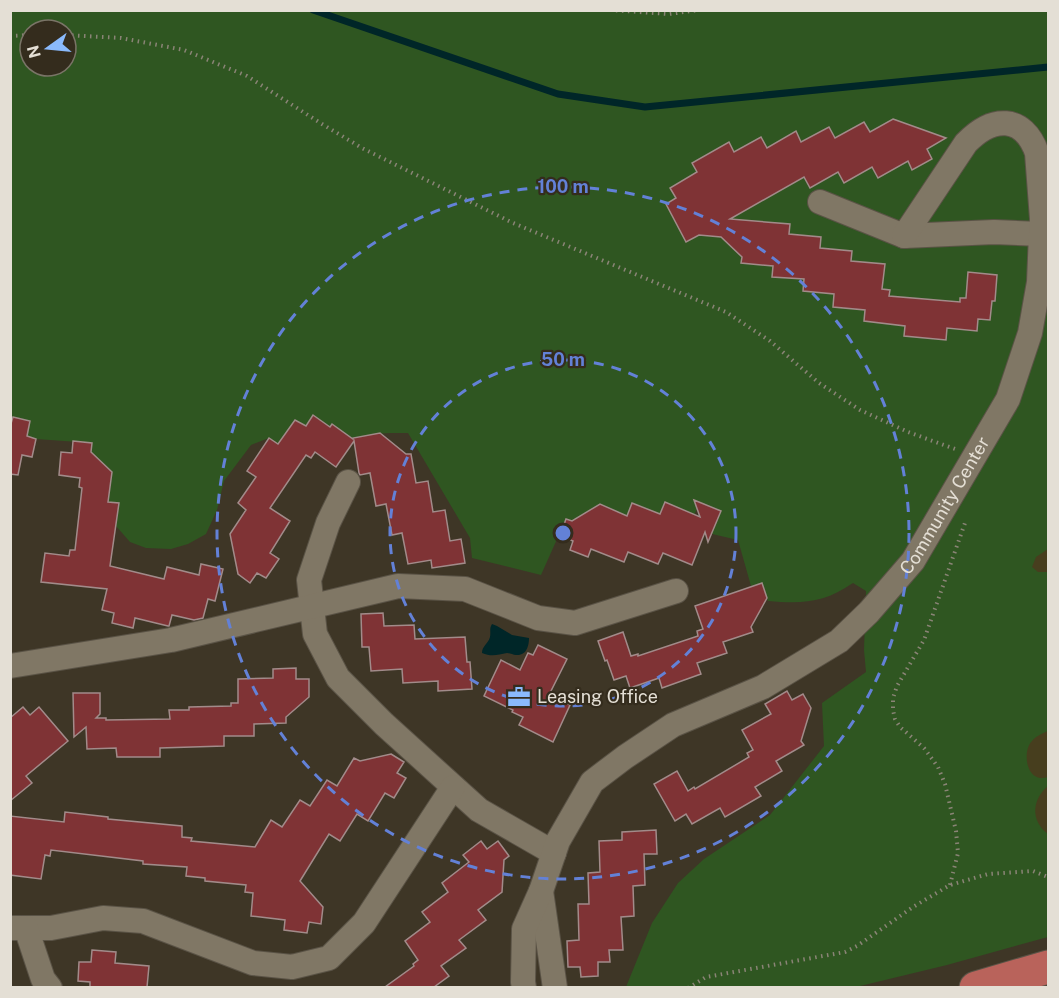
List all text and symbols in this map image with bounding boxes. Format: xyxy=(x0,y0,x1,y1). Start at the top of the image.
north arrow xyxy=(18,18,78,78)
text: N xyxy=(23,43,45,60)
text: 100 m xyxy=(537,176,589,197)
text: 50 m xyxy=(541,349,585,370)
street label: Community Center xyxy=(895,433,993,579)
centre of rings xyxy=(553,523,573,543)
office icon: Leasing Office xyxy=(506,684,532,710)
place label: Leasing Office xyxy=(537,686,658,707)

